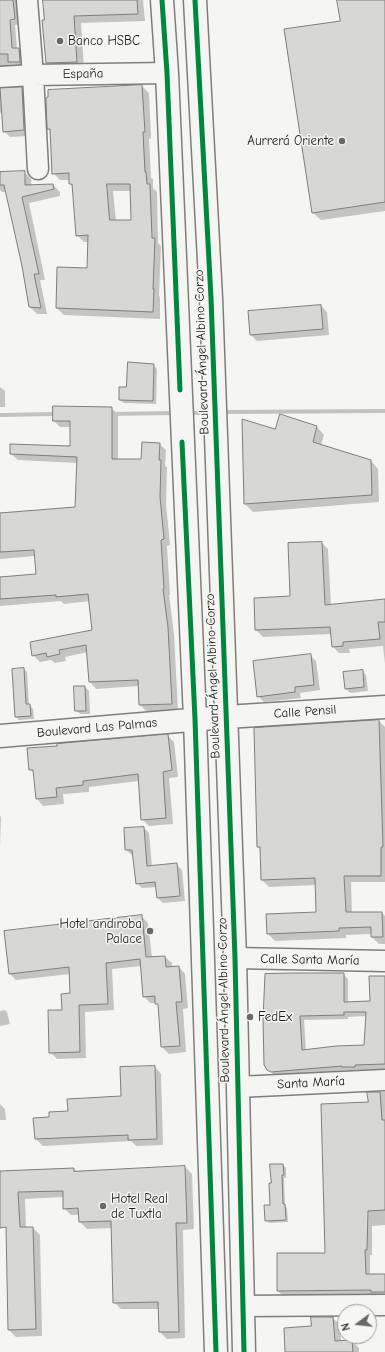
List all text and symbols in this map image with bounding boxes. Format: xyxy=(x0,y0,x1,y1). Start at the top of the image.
place label: Banco HSBC xyxy=(68,33,140,49)
marker: Banco HSBC xyxy=(55,36,65,46)
street label: España xyxy=(62,66,104,82)
place label: Aurrerá Oriente xyxy=(247,133,334,149)
marker: Aurrerá Oriente xyxy=(337,136,347,146)
street label: Boulevard Ángel Albino Corzo xyxy=(191,269,213,435)
street label: Boulevard Ángel Albino Corzo xyxy=(202,593,224,759)
street label: Calle Pensil xyxy=(273,702,337,722)
street label: Boulevard Las Palmas xyxy=(36,715,158,741)
place label: Hotel andiroba Palace xyxy=(60,916,142,947)
street label: Boulevard Ángel Albino Corzo xyxy=(215,917,233,1083)
marker: Hotel andiroba Palace xyxy=(145,926,155,936)
street label: Calle Santa María xyxy=(260,951,360,969)
place label: FedEx xyxy=(258,1009,292,1025)
marker: FedEx xyxy=(245,1012,255,1022)
street label: Santa María xyxy=(277,1073,345,1093)
place label: Hotel Real de Tuxtla xyxy=(111,1191,168,1222)
marker: Hotel Real de Tuxtla xyxy=(98,1201,108,1211)
north arrow xyxy=(337,1304,377,1344)
text: N xyxy=(339,1322,353,1332)

